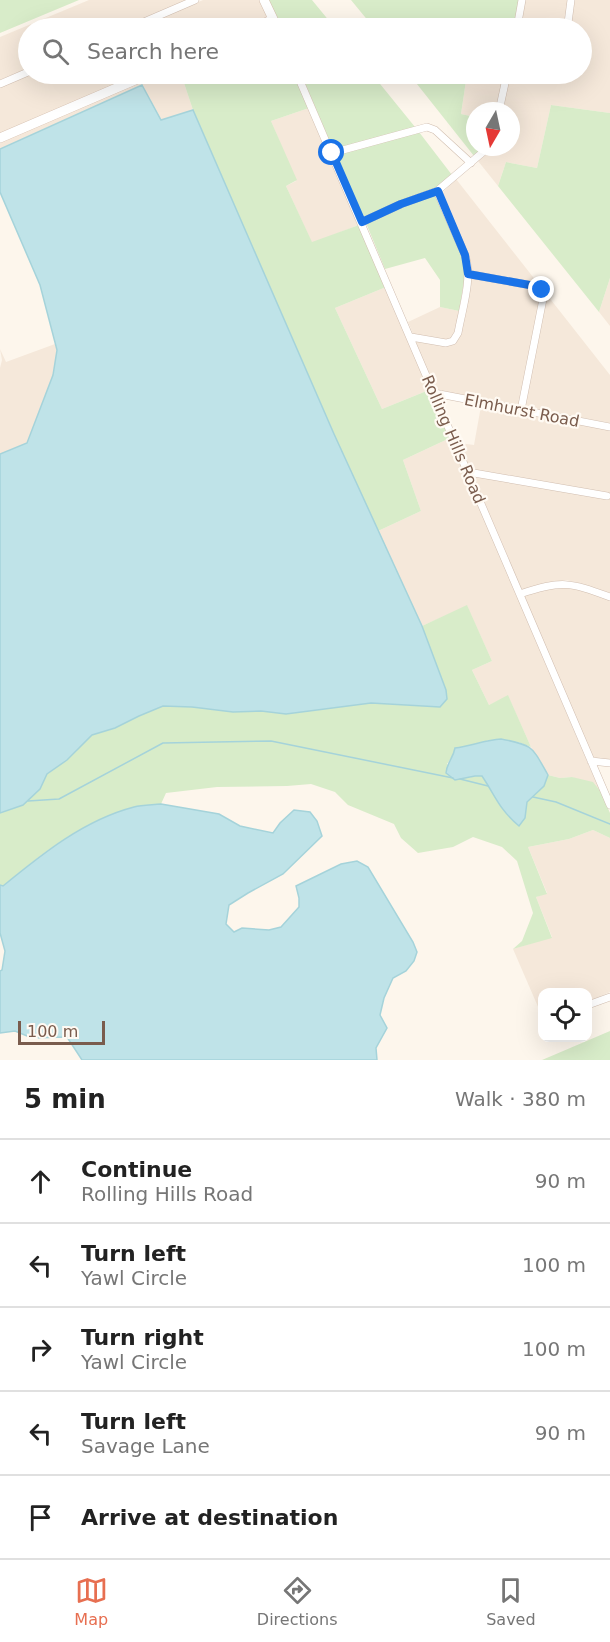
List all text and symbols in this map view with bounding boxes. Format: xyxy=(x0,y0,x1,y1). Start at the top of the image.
search box xyxy=(18,18,592,84)
icon: search xyxy=(39,35,72,68)
text: Search here xyxy=(87,39,219,64)
north arrow xyxy=(466,102,520,156)
route start xyxy=(318,139,344,165)
route end xyxy=(528,276,554,302)
street label: Rolling Hills Road xyxy=(418,372,489,506)
street label: Elmhurst Road xyxy=(463,390,581,431)
map controls xyxy=(538,988,592,1042)
button: locate xyxy=(538,988,592,1042)
scale bar xyxy=(18,1018,105,1046)
text: 100 m xyxy=(27,1022,78,1041)
text: 5 min xyxy=(24,1084,106,1114)
text: Walk · 380 m xyxy=(455,1087,586,1111)
text: Continue xyxy=(81,1157,192,1182)
icon: ahead xyxy=(24,1165,57,1198)
text: 90 m xyxy=(535,1169,586,1193)
text: Rolling Hills Road xyxy=(81,1182,253,1206)
text: Turn left xyxy=(81,1241,186,1266)
icon: left xyxy=(24,1249,57,1282)
text: 100 m xyxy=(522,1253,586,1277)
text: Yawl Circle xyxy=(81,1266,187,1290)
text: Turn right xyxy=(81,1325,204,1350)
icon: right xyxy=(24,1333,57,1366)
text: 100 m xyxy=(522,1337,586,1361)
text: Yawl Circle xyxy=(81,1350,187,1374)
text: Turn left xyxy=(81,1409,186,1434)
icon: left xyxy=(24,1417,57,1450)
text: 90 m xyxy=(535,1421,586,1445)
text: Savage Lane xyxy=(81,1434,210,1458)
icon: arrive xyxy=(24,1501,57,1534)
text: Arrive at destination xyxy=(81,1505,338,1530)
tab: Map xyxy=(74,1574,108,1629)
tab: Directions xyxy=(257,1574,337,1629)
tab: Saved xyxy=(486,1574,536,1629)

